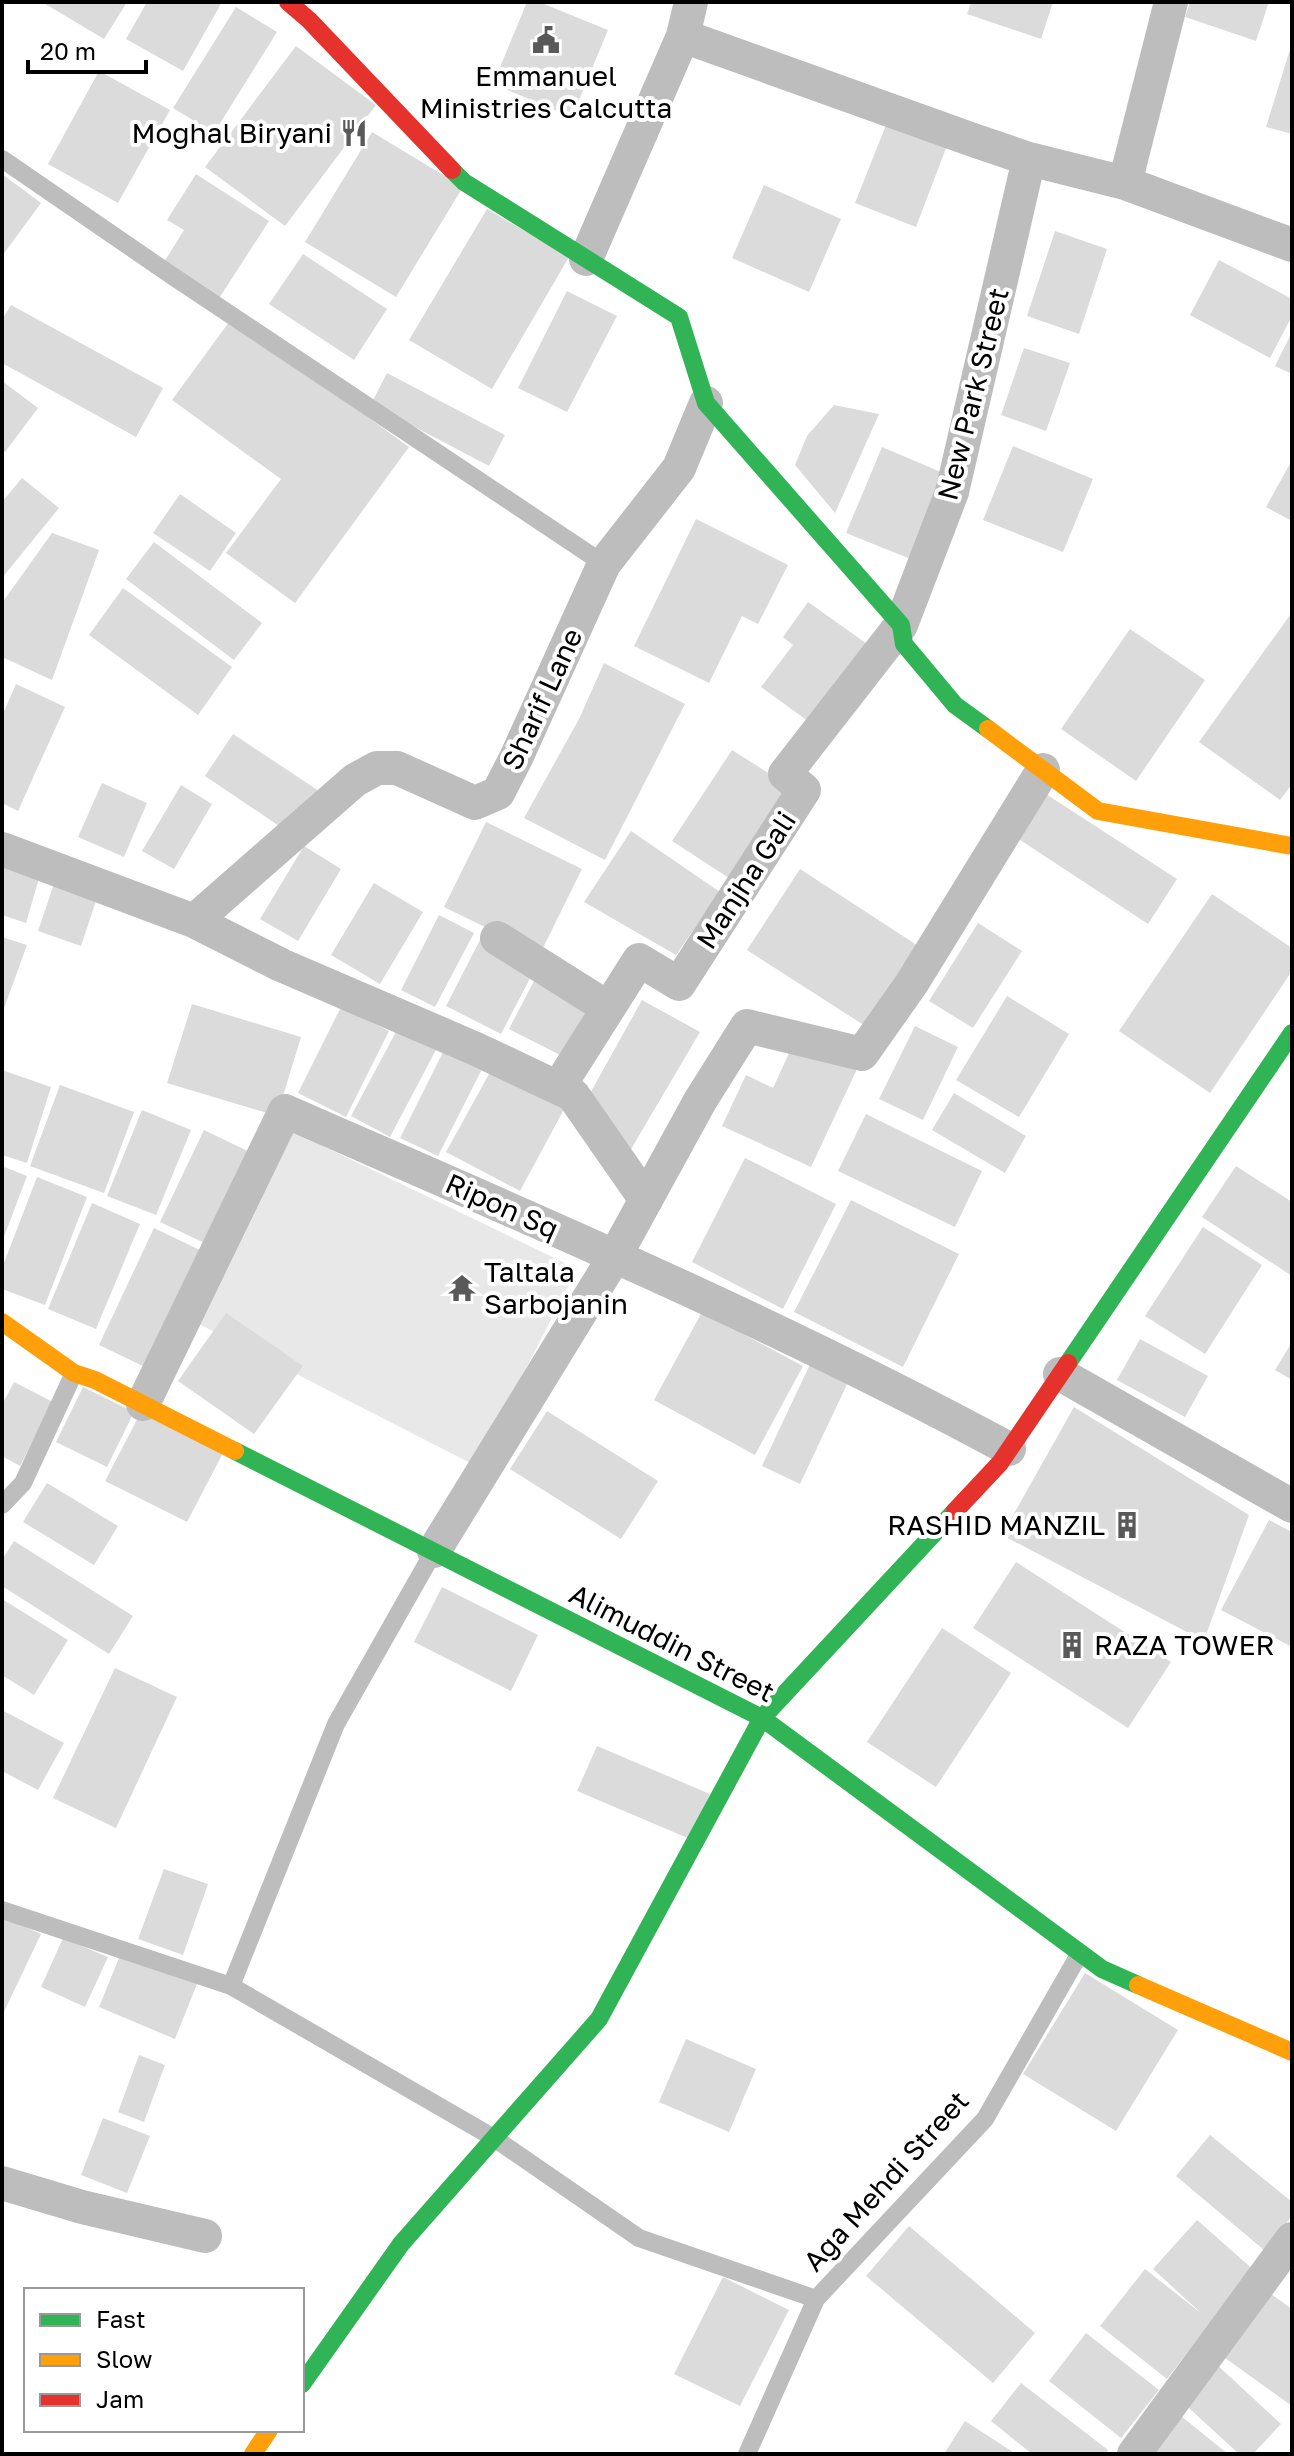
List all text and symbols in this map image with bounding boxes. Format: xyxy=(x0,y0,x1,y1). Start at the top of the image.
scale bar xyxy=(28,24,146,74)
public building icon: Emmanuel Ministries Calcutta xyxy=(531,25,561,55)
text: 20 m xyxy=(40,36,96,65)
place label: Emmanuel Ministries Calcutta xyxy=(420,59,672,124)
place label: Moghal Biryani xyxy=(131,116,332,149)
restaurant icon: Moghal Biryani xyxy=(339,118,369,148)
street label: New Park Street xyxy=(930,284,1015,503)
street label: Sharif Lane xyxy=(494,623,589,775)
street label: Manjha Gali xyxy=(689,805,802,954)
street label: Ripon Sq xyxy=(441,1166,564,1245)
place label: Taltala Sarbojanin xyxy=(484,1255,628,1320)
temple icon: Taltala Sarbojanin xyxy=(447,1273,477,1303)
place label: RASHID MANZIL xyxy=(887,1508,1105,1541)
building icon: RASHID MANZIL xyxy=(1112,1510,1142,1540)
street label: Alimuddin Street xyxy=(564,1577,780,1708)
place label: RAZA TOWER xyxy=(1094,1628,1275,1661)
building icon: RAZA TOWER xyxy=(1057,1630,1087,1660)
street label: Aga Mehdi Street xyxy=(796,2084,975,2277)
legend xyxy=(24,2288,304,2432)
text: Fast xyxy=(96,2304,146,2333)
text: Slow xyxy=(96,2344,152,2373)
text: Jam xyxy=(96,2384,144,2413)

